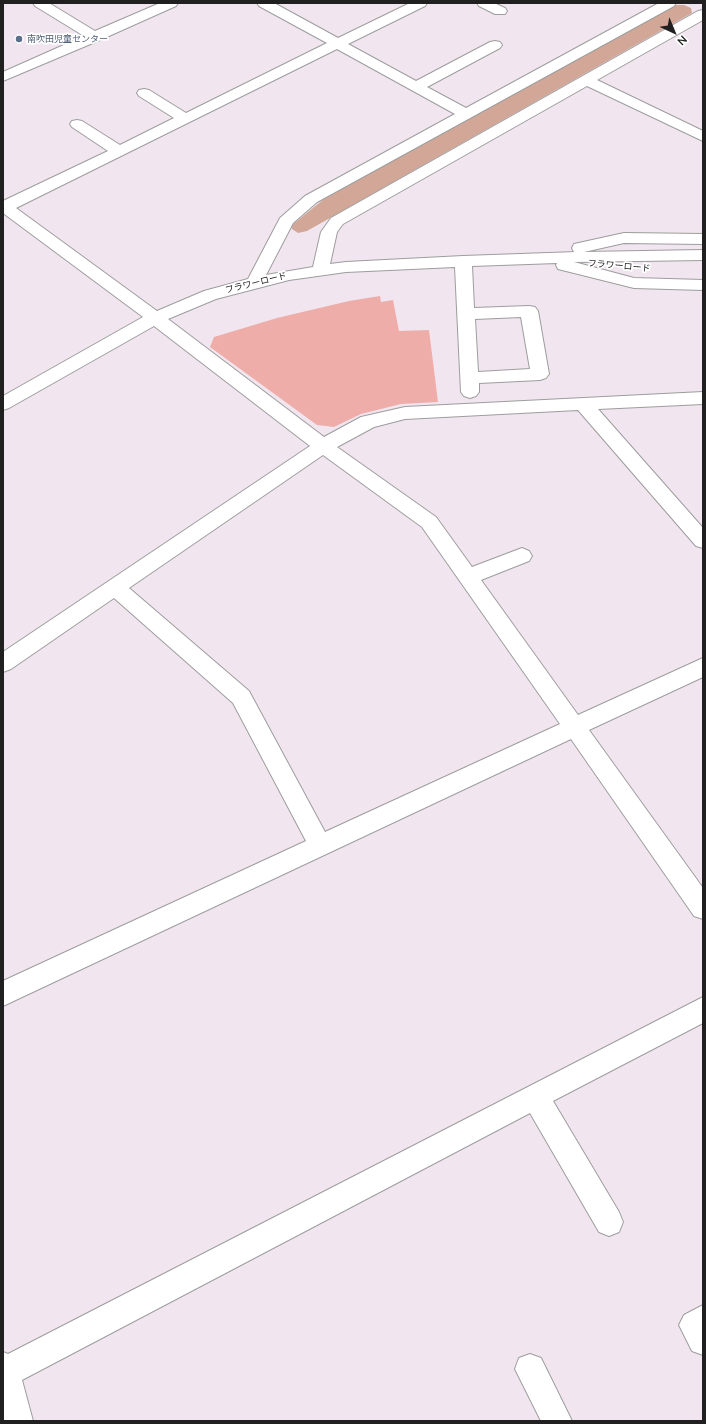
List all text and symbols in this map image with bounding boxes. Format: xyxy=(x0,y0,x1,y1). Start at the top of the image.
north arrow xyxy=(654,12,694,52)
text: N xyxy=(674,33,690,49)
marker: 南吹田児童センター xyxy=(14,34,24,44)
place label: 南吹田児童センター xyxy=(27,34,108,44)
street label: フラワーロード xyxy=(587,258,651,274)
street label: フラワーロード xyxy=(224,270,288,296)

